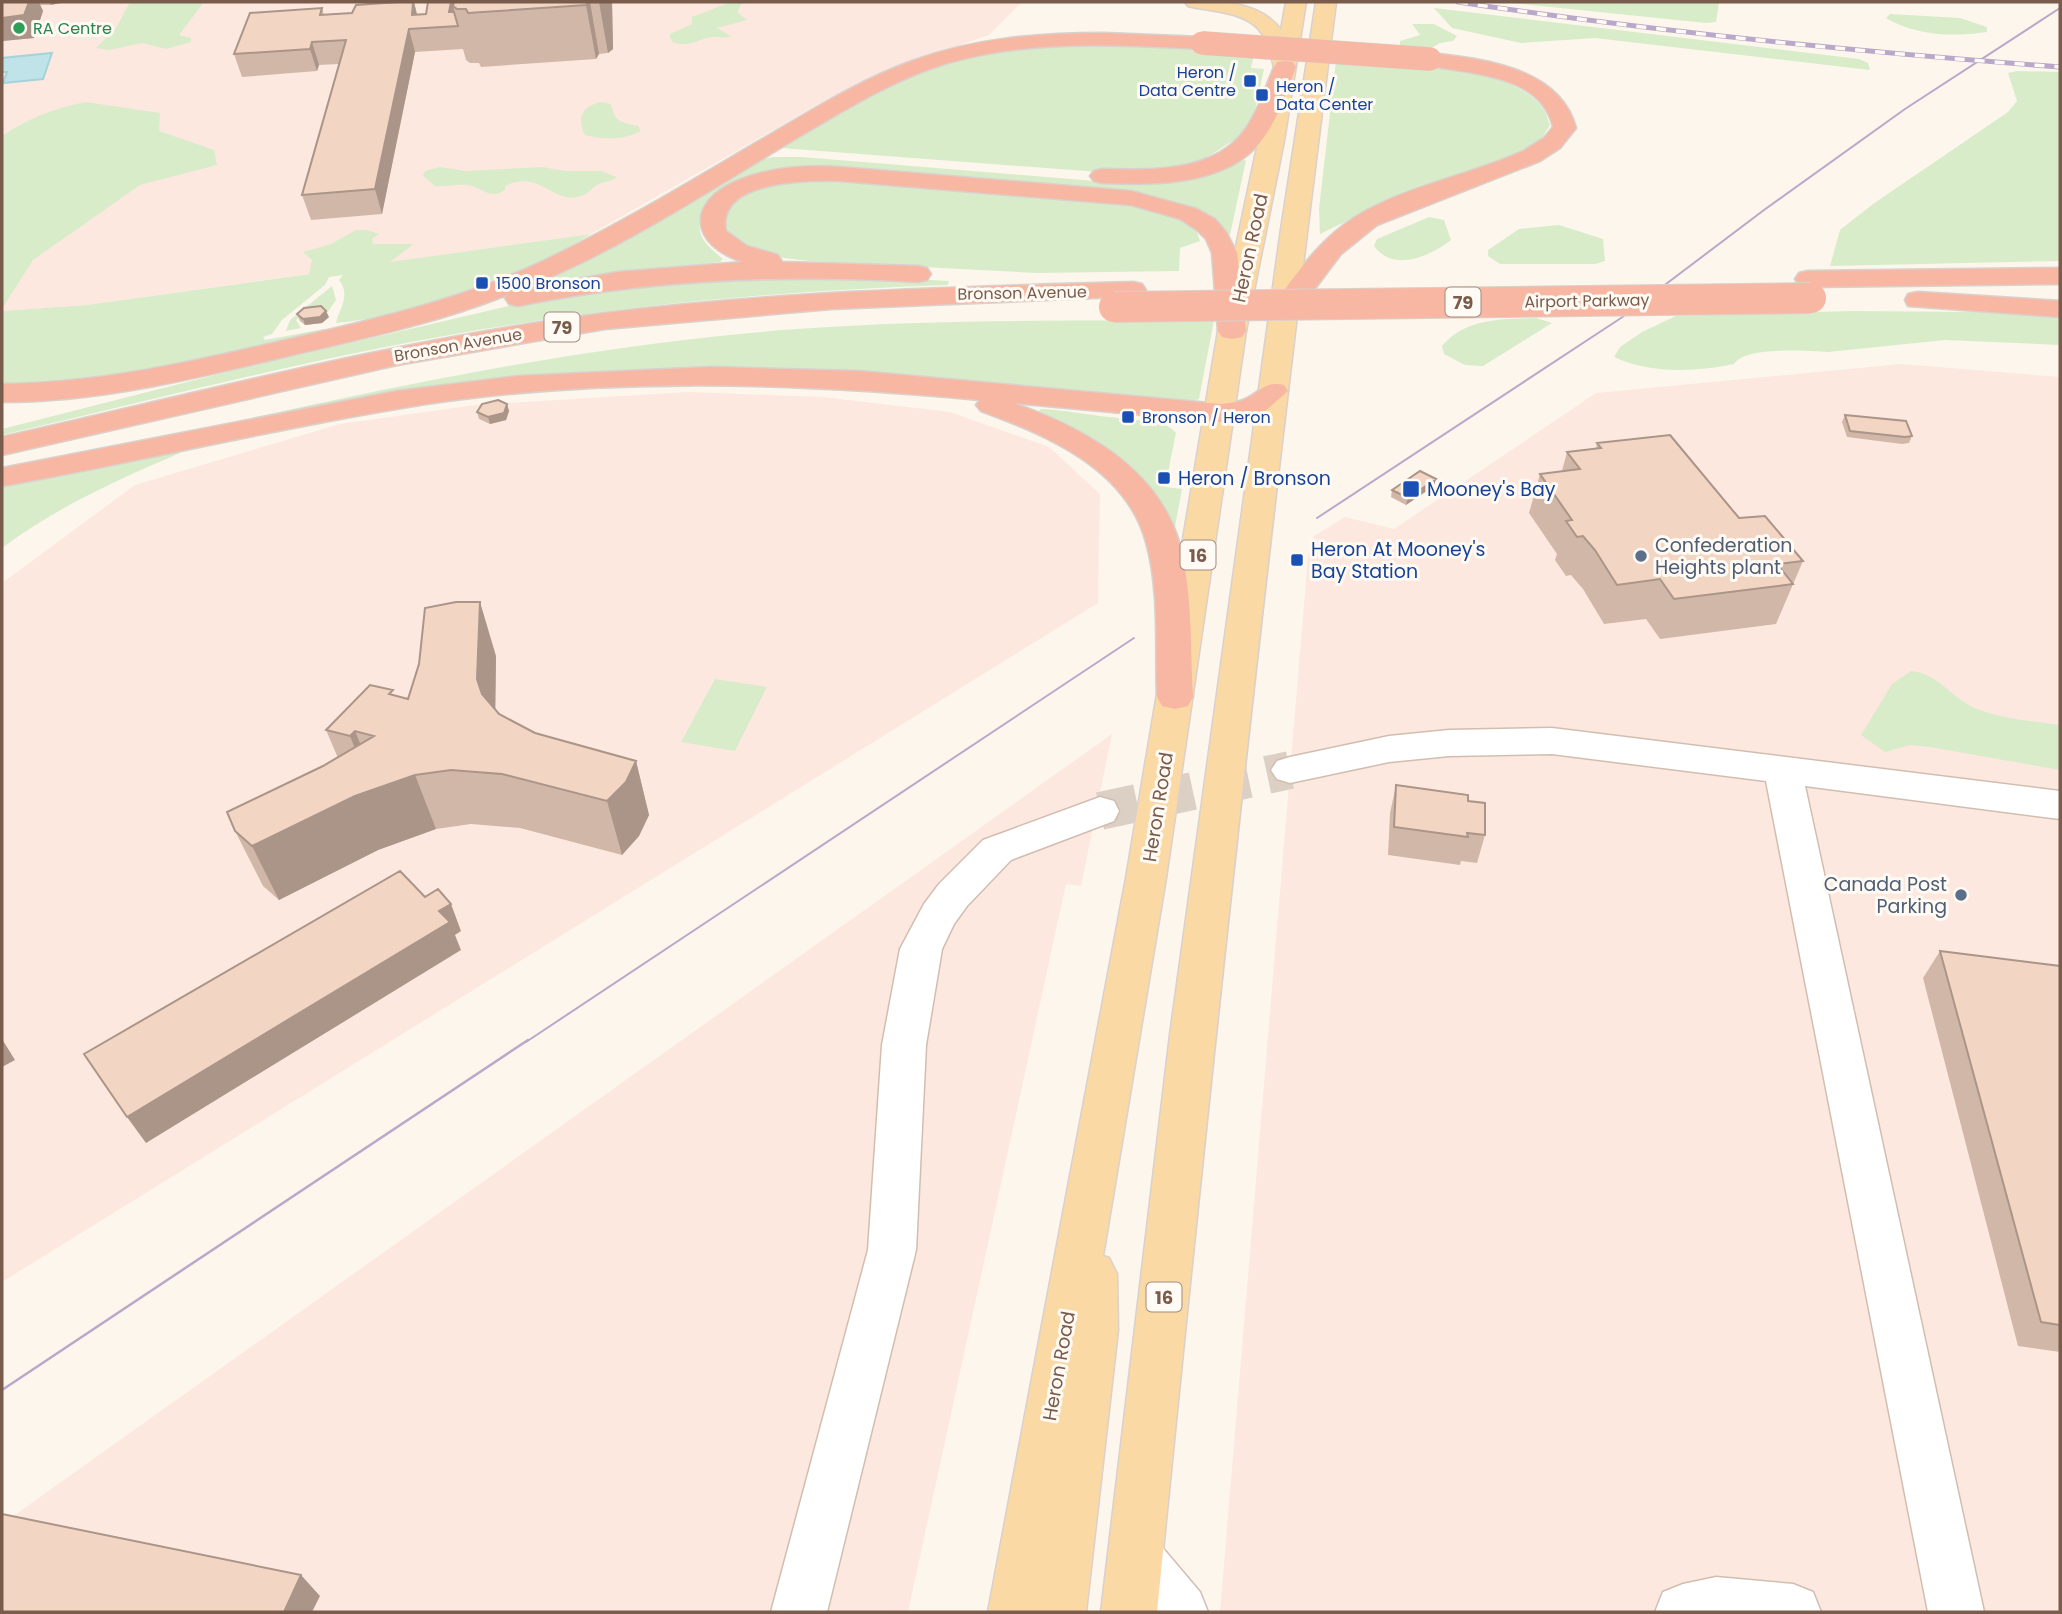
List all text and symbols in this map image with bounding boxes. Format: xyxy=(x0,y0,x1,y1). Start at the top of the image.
place label: RA Centre xyxy=(33,17,112,40)
marker: RA Centre xyxy=(11,20,27,36)
place label: Heron / Data Centre xyxy=(1139,61,1236,102)
marker: Heron / Data Centre xyxy=(1242,73,1258,89)
place label: Heron / Data Center xyxy=(1276,75,1373,116)
marker: Heron / Data Center xyxy=(1254,87,1270,103)
street label: Heron Road xyxy=(1225,191,1275,305)
place label: 1500 Bronson xyxy=(496,272,601,295)
marker: 1500 Bronson xyxy=(474,275,490,291)
street label: Bronson Avenue xyxy=(957,280,1087,306)
road number: 79 xyxy=(1446,288,1480,316)
street label: Airport Parkway xyxy=(1524,288,1650,314)
road number: 79 xyxy=(544,312,580,342)
street label: Bronson Avenue xyxy=(392,322,524,368)
place label: Bronson / Heron xyxy=(1142,406,1271,429)
marker: Bronson / Heron xyxy=(1120,409,1136,425)
place label: Heron / Bronson xyxy=(1178,465,1331,492)
marker: Heron / Bronson xyxy=(1156,470,1172,486)
place label: Mooney's Bay xyxy=(1427,476,1556,503)
marker: Mooney's Bay xyxy=(1401,479,1421,499)
place label: Confederation Heights plant xyxy=(1655,532,1793,581)
place label: Heron At Mooney's Bay Station xyxy=(1311,536,1485,585)
road number: 16 xyxy=(1180,540,1216,570)
marker: Confederation Heights plant xyxy=(1633,548,1649,564)
marker: Heron At Mooney's Bay Station xyxy=(1289,552,1305,568)
street label: Heron Road xyxy=(1136,750,1180,864)
place label: Canada Post Parking xyxy=(1824,871,1947,920)
marker: Canada Post Parking xyxy=(1953,887,1969,903)
road number: 16 xyxy=(1146,1282,1182,1312)
street label: Heron Road xyxy=(1036,1309,1082,1423)

